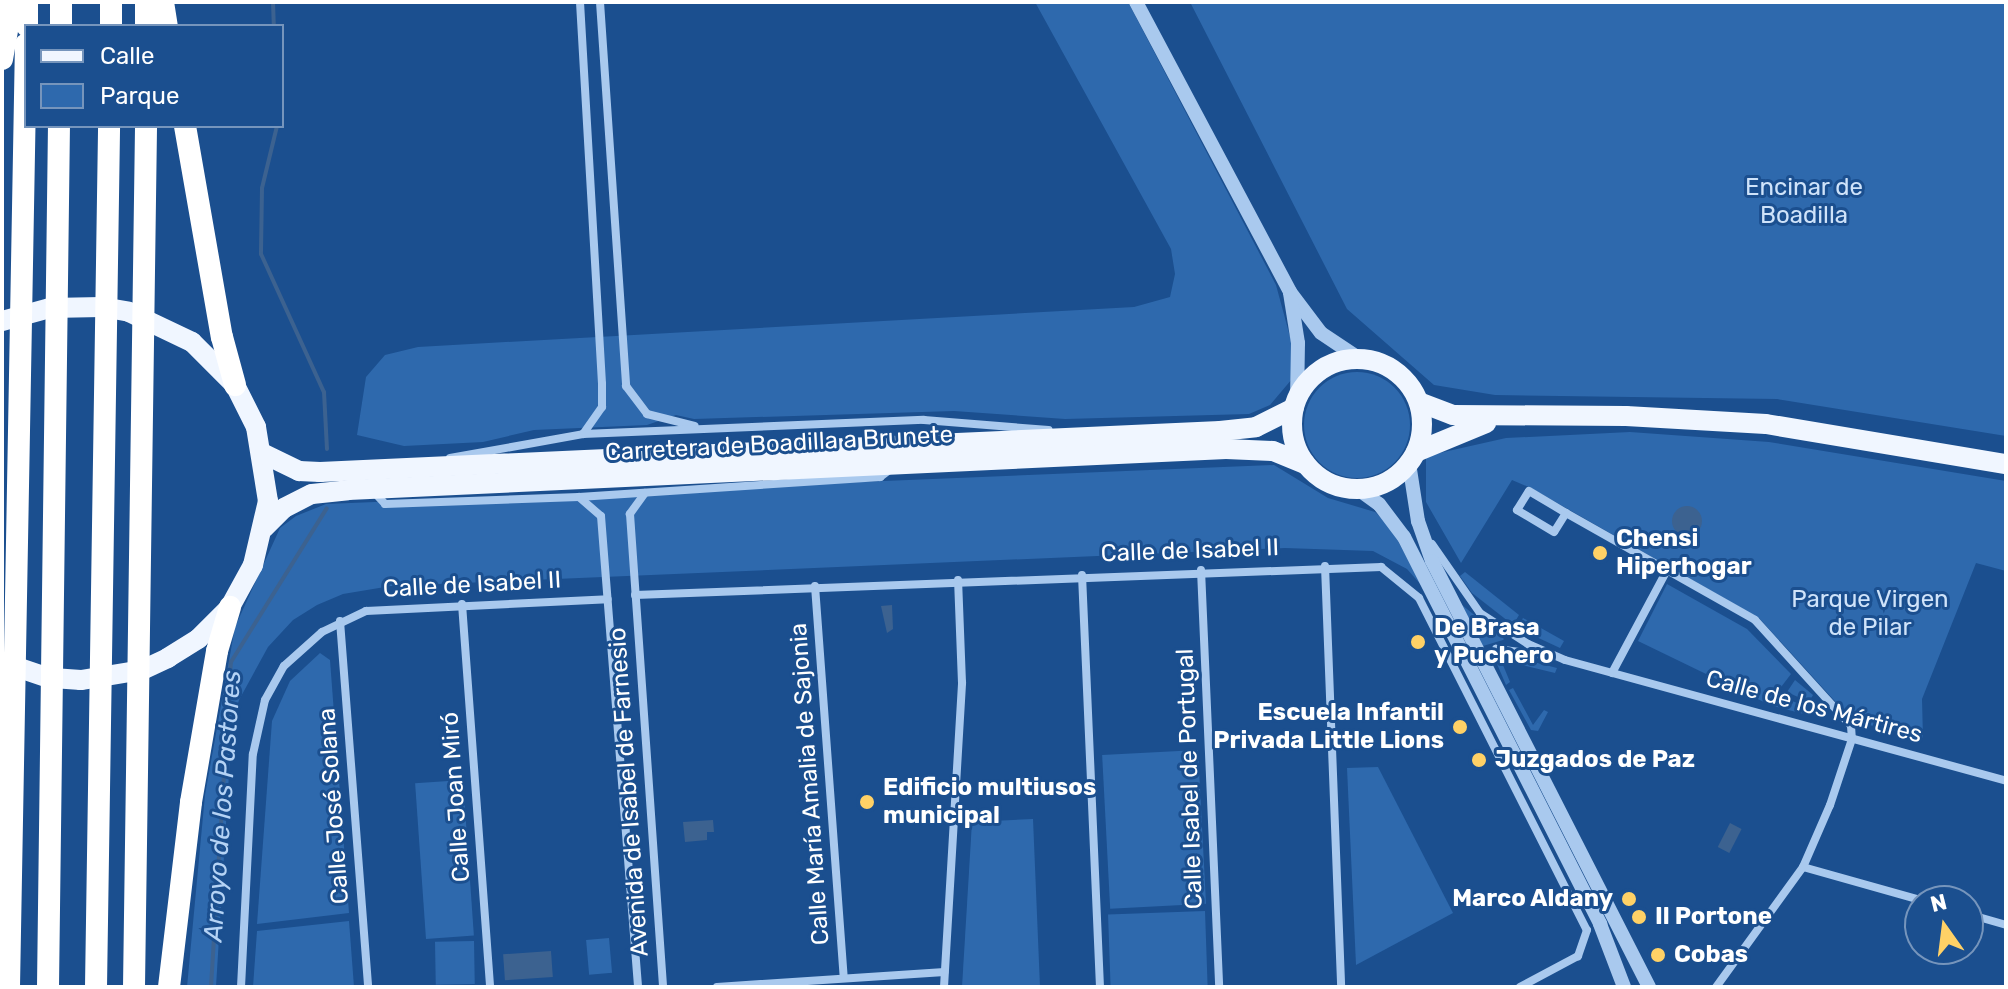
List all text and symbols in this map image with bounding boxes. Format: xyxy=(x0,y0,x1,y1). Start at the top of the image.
legend xyxy=(24,24,284,128)
text: Calle xyxy=(100,42,154,70)
text: Parque xyxy=(100,82,179,110)
park label: Encinar de Boadilla xyxy=(1745,174,1863,230)
street label: Carretera de Boadilla a Brunete xyxy=(604,421,954,467)
place label: Chensi Hiperhogar xyxy=(1616,525,1752,581)
street label: Calle de Isabel II xyxy=(1100,533,1280,569)
marker: Chensi Hiperhogar xyxy=(1591,544,1609,562)
street label: Calle de Isabel II xyxy=(382,566,562,604)
park label: Parque Virgen de Pilar xyxy=(1791,586,1949,642)
place label: De Brasa y Puchero xyxy=(1434,614,1555,670)
street label: Calle María Amalia de Sajonia xyxy=(784,622,836,946)
street label: Avenida de Isabel de Farnesio xyxy=(603,627,655,957)
marker: De Brasa y Puchero xyxy=(1409,633,1427,651)
street label: Calle Isabel de Portugal xyxy=(1171,648,1209,910)
street label: Calle de los Mártires xyxy=(1703,664,1925,750)
water label: Arroyo de los Pastores xyxy=(198,669,248,943)
place label: Escuela Infantil Privada Little Lions xyxy=(1213,699,1444,755)
street label: Calle José Solana xyxy=(313,707,355,905)
street label: Calle Joan Miró xyxy=(436,711,476,883)
marker: Escuela Infantil Privada Little Lions xyxy=(1451,718,1469,736)
place label: Juzgados de Paz xyxy=(1495,746,1695,774)
marker: Juzgados de Paz xyxy=(1470,751,1488,769)
place label: Edificio multiusos municipal xyxy=(883,774,1096,830)
marker: Edificio multiusos municipal xyxy=(858,793,876,811)
place label: Marco Aldany xyxy=(1452,885,1613,913)
north arrow xyxy=(1904,885,1984,965)
text: N xyxy=(1928,888,1949,918)
marker: Marco Aldany xyxy=(1620,890,1638,908)
place label: Il Portone xyxy=(1655,903,1772,931)
marker: Il Portone xyxy=(1630,908,1648,926)
place label: Cobas xyxy=(1674,941,1748,969)
marker: Cobas xyxy=(1649,946,1667,964)

